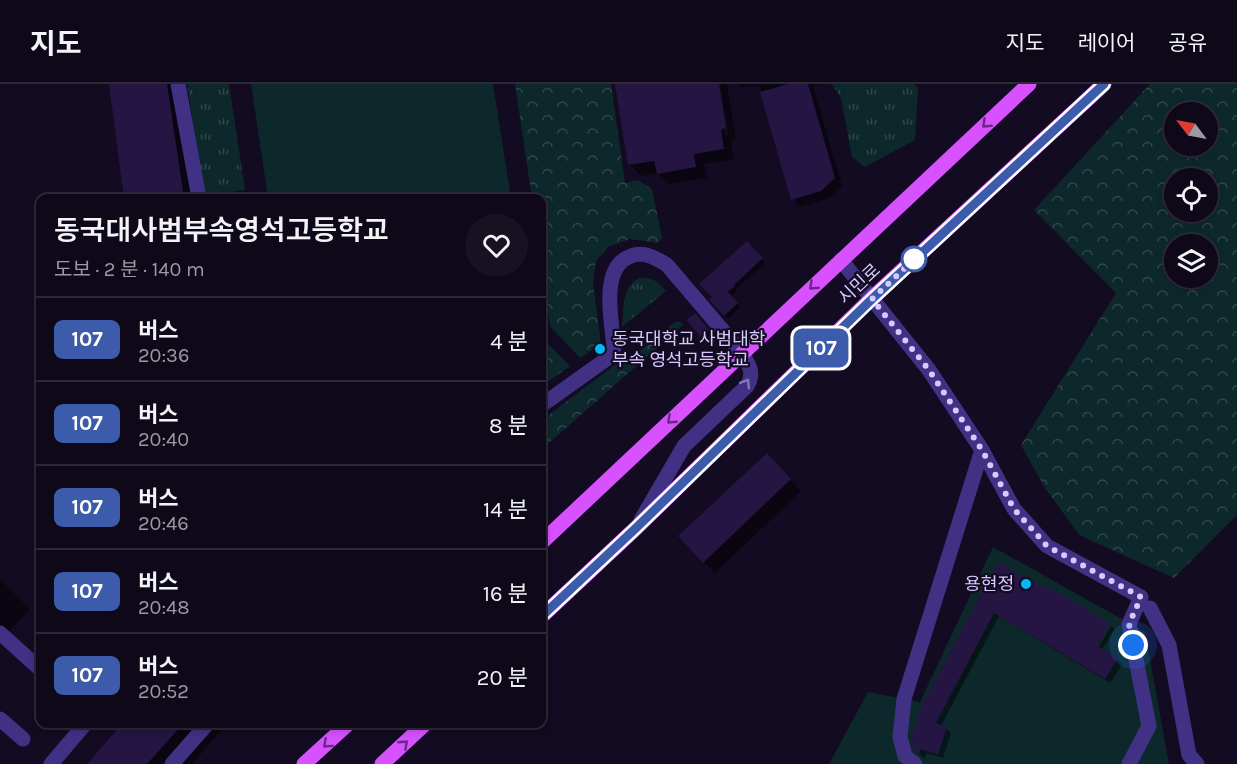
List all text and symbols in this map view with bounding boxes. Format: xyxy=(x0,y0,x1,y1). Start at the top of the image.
text: 지도 xyxy=(30,27,82,60)
text: 지도 xyxy=(1006,31,1044,55)
text: 레이어 xyxy=(1077,31,1135,55)
text: 공유 xyxy=(1168,31,1207,55)
north arrow xyxy=(1164,102,1218,156)
map controls xyxy=(1164,102,1218,288)
one-way arrow xyxy=(982,117,993,128)
button: locate xyxy=(1164,168,1218,222)
text: 동국대사범부속영석고등학교 xyxy=(54,214,389,247)
button: heart xyxy=(465,214,528,277)
button: layers xyxy=(1164,234,1218,288)
unlabelled marker xyxy=(901,246,927,272)
text: 도보 · 2 분 · 140 m xyxy=(54,258,205,281)
street label: 시민로 xyxy=(833,259,885,309)
one-way arrow xyxy=(809,279,820,290)
text: 버스 xyxy=(138,318,178,344)
text: 107 xyxy=(71,327,103,351)
place label: 동국대학교 사범대학 부속 영석고등학교 xyxy=(612,328,765,371)
line badge: 107 xyxy=(786,328,856,368)
text: 4 분 xyxy=(490,329,528,355)
text: 107 xyxy=(805,336,837,360)
marker: 동국대학교 사범대학 부속 영석고등학교 xyxy=(593,342,607,356)
text: 20:36 xyxy=(138,344,189,367)
one-way arrow xyxy=(739,378,750,389)
text: 버스 xyxy=(138,402,178,428)
text: 107 xyxy=(71,411,103,435)
text: 8 분 xyxy=(489,413,528,439)
one-way arrow xyxy=(668,413,678,424)
text: 20:40 xyxy=(138,428,189,451)
text: 버스 xyxy=(138,486,178,512)
text: 107 xyxy=(71,495,103,519)
text: 14 분 xyxy=(483,497,528,523)
text: 20:46 xyxy=(138,512,189,535)
text: 버스 xyxy=(138,570,178,596)
place label: 용현정 xyxy=(964,573,1014,595)
marker: 용현정 xyxy=(1019,577,1033,591)
text: 107 xyxy=(71,579,103,603)
text: 16 분 xyxy=(483,581,528,607)
text: 20:48 xyxy=(138,596,190,619)
your location xyxy=(1118,630,1148,660)
text: 버스 xyxy=(138,654,178,680)
text: 107 xyxy=(71,663,103,687)
text: 20 분 xyxy=(477,665,528,691)
text: 20:52 xyxy=(138,680,189,703)
one-way arrow xyxy=(323,736,334,747)
one-way arrow xyxy=(397,740,408,751)

